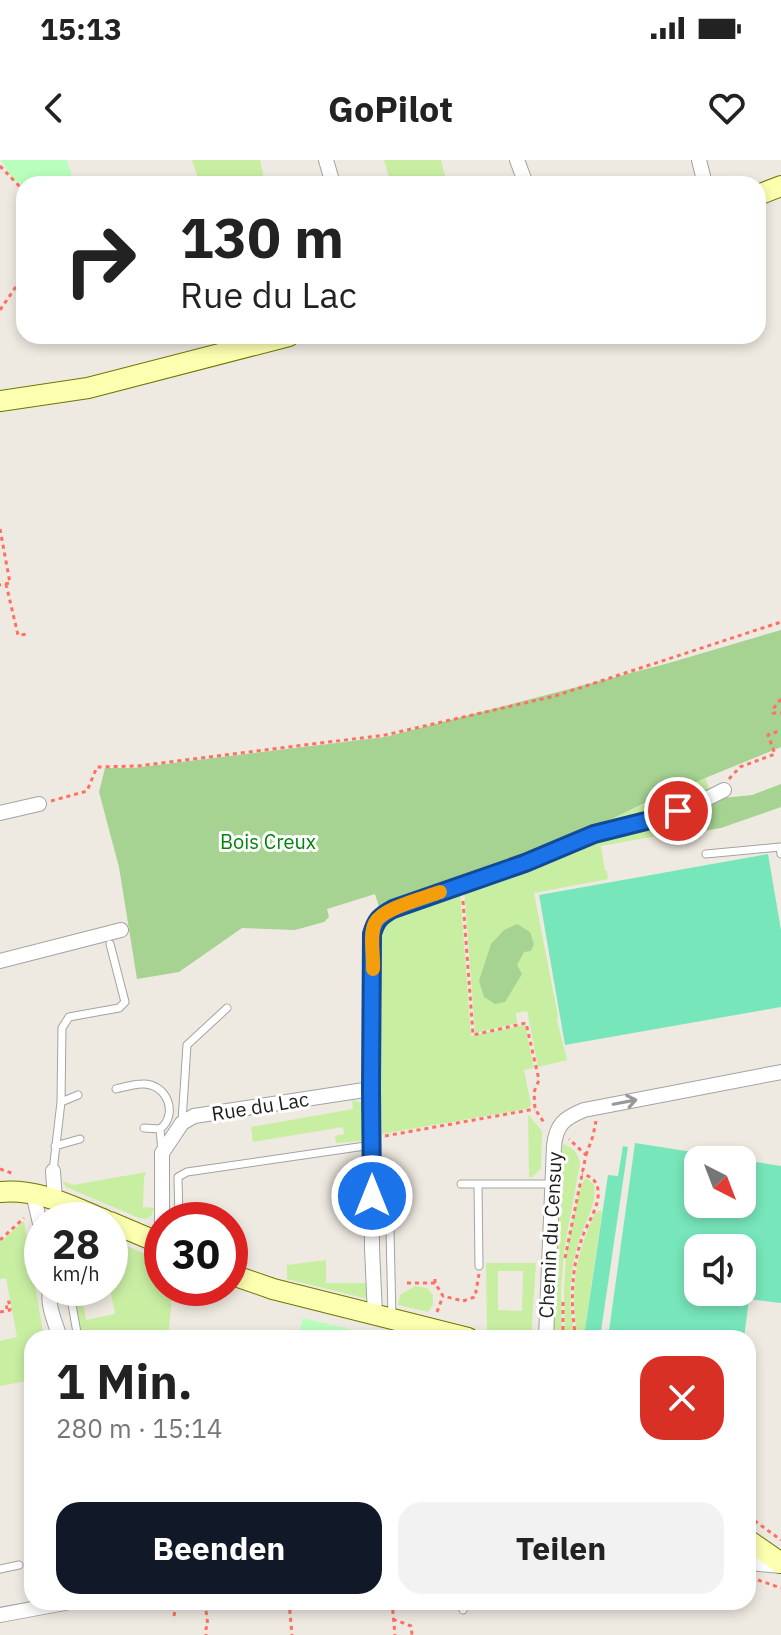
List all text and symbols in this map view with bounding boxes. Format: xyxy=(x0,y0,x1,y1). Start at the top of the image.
text: 15:13 xyxy=(40,9,122,48)
text: GoPilot xyxy=(328,85,453,132)
icon: back xyxy=(32,86,76,130)
icon: heart xyxy=(705,86,749,130)
text: 130 m xyxy=(180,201,344,273)
icon: right xyxy=(48,208,152,312)
text: Rue du Lac xyxy=(180,271,357,318)
pin xyxy=(644,777,712,845)
icon: arrive xyxy=(656,789,700,833)
park label: Bois Creux xyxy=(220,828,316,855)
street label: Rue du Lac xyxy=(209,1085,311,1127)
one-way arrow xyxy=(612,1093,637,1108)
north arrow xyxy=(684,1146,756,1218)
map controls xyxy=(684,1146,756,1306)
street label: Chemin du Censuy xyxy=(532,1151,568,1319)
position arrow xyxy=(330,1154,414,1238)
speed limit sign: 30 xyxy=(144,1202,248,1306)
text: 28 xyxy=(52,1218,100,1270)
button: sound xyxy=(684,1234,756,1306)
text: km/h xyxy=(52,1260,100,1287)
text: 1 Min. xyxy=(56,1350,193,1412)
button: close xyxy=(640,1356,724,1440)
text: 280 m · 15:14 xyxy=(56,1411,222,1445)
button: Beenden xyxy=(56,1502,382,1594)
button: Teilen xyxy=(398,1502,724,1594)

